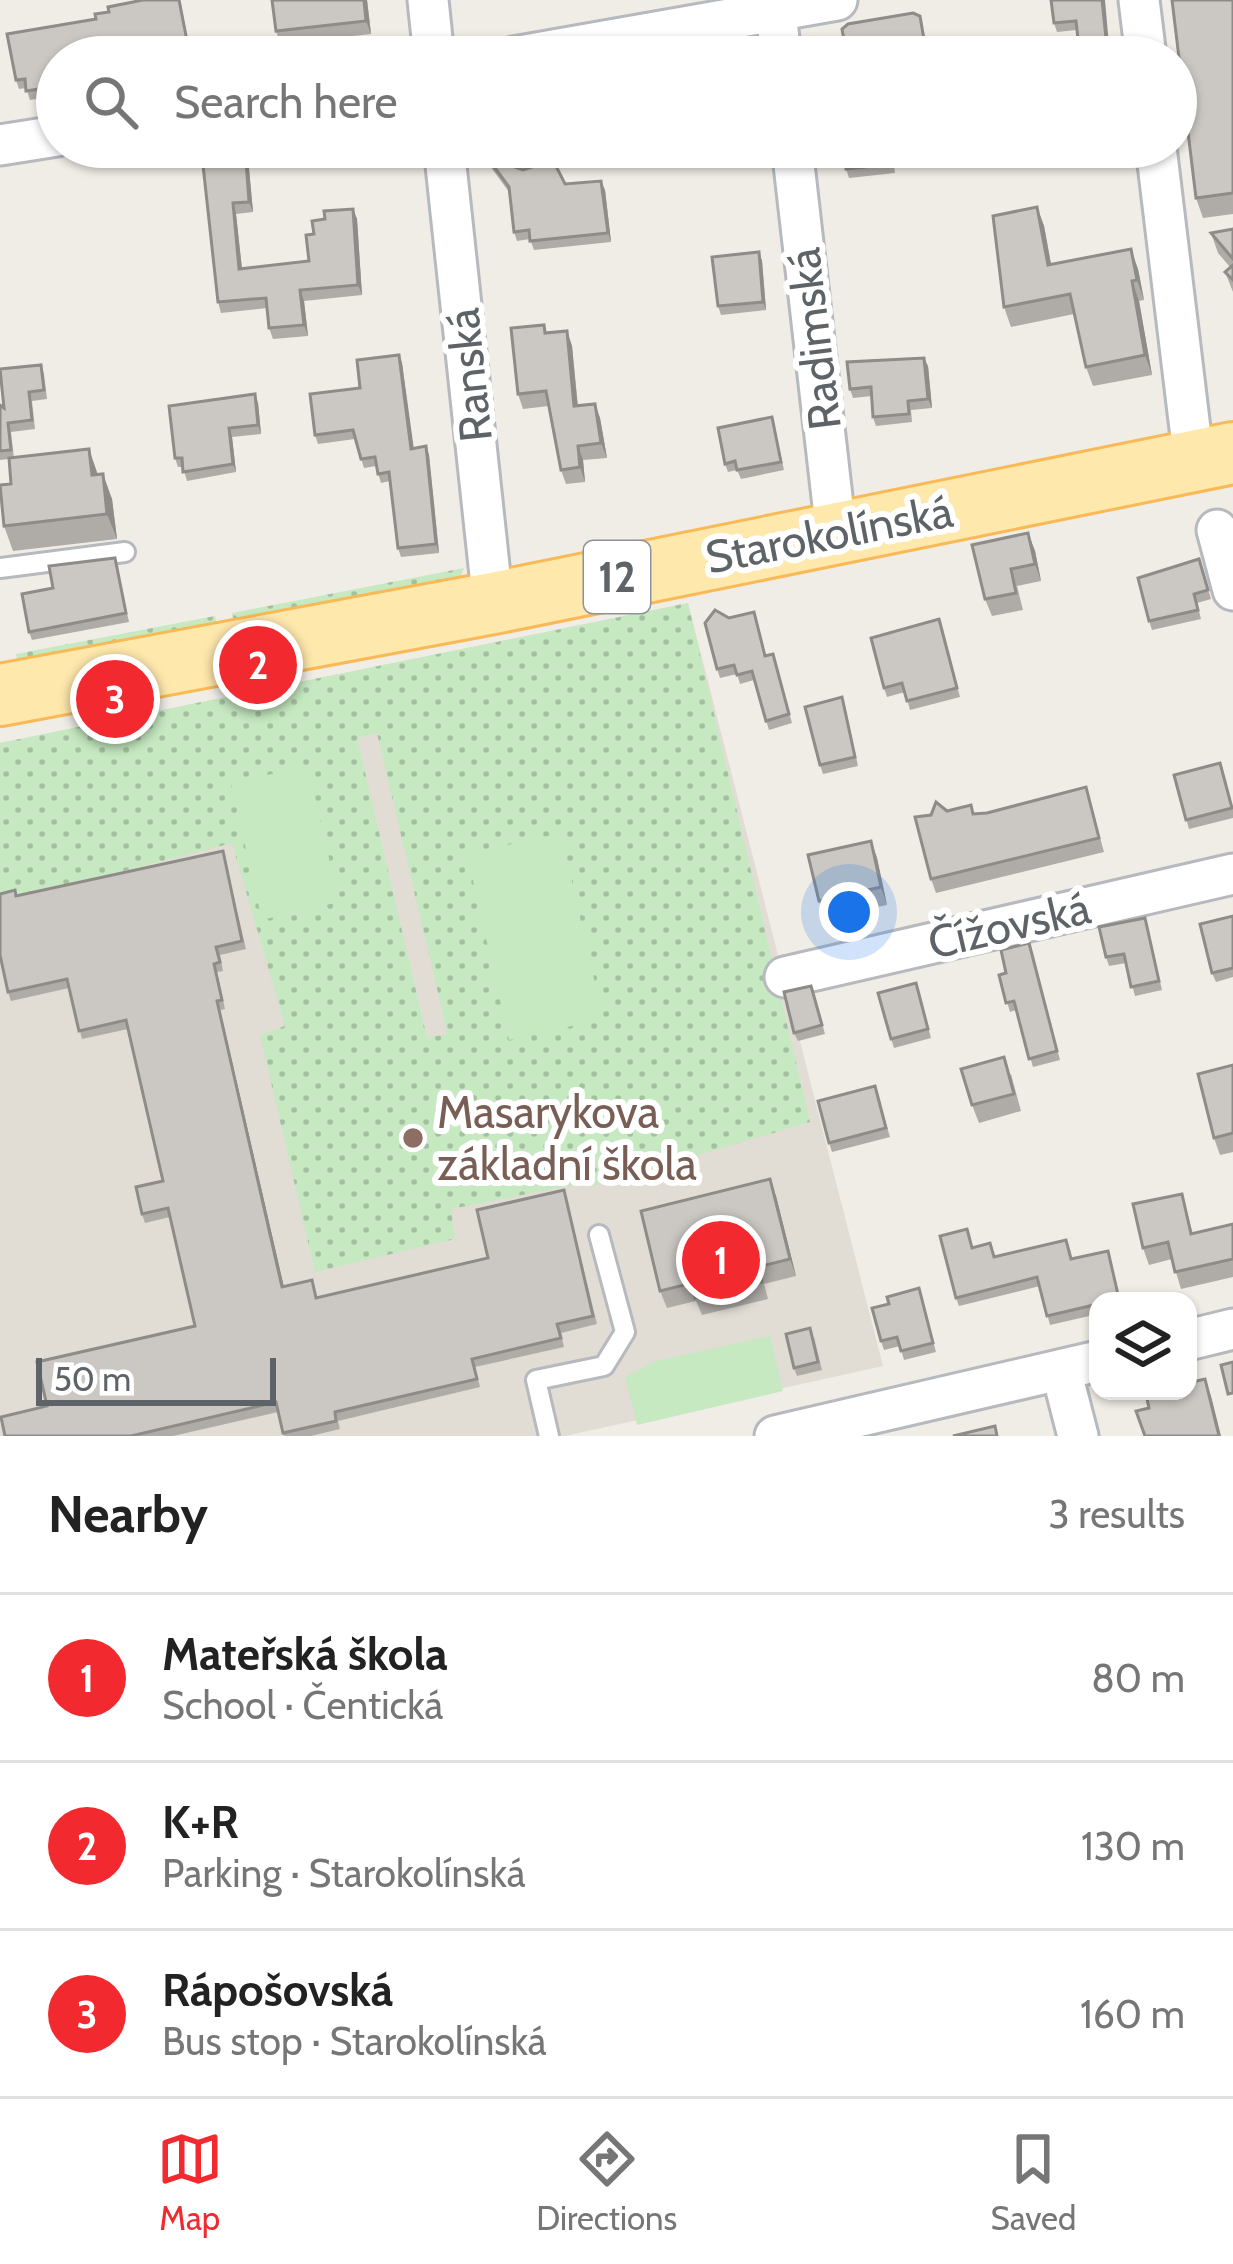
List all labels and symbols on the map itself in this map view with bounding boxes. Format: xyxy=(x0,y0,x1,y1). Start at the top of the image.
street label: Radimská xyxy=(776,245,852,433)
street label: Ranská xyxy=(435,305,503,444)
street label: Starokolínská xyxy=(701,484,957,584)
road number: 12 xyxy=(584,541,650,613)
pin: 2 xyxy=(219,620,297,710)
pin: 3 xyxy=(76,654,154,744)
street label: Čížovská xyxy=(923,880,1096,970)
your location xyxy=(819,882,879,942)
place label: Masarykova základní škola xyxy=(437,1085,697,1191)
marker: Masarykova základní škola xyxy=(400,1125,426,1151)
pin: 1 xyxy=(682,1215,760,1305)
scale bar xyxy=(36,1352,276,1405)

